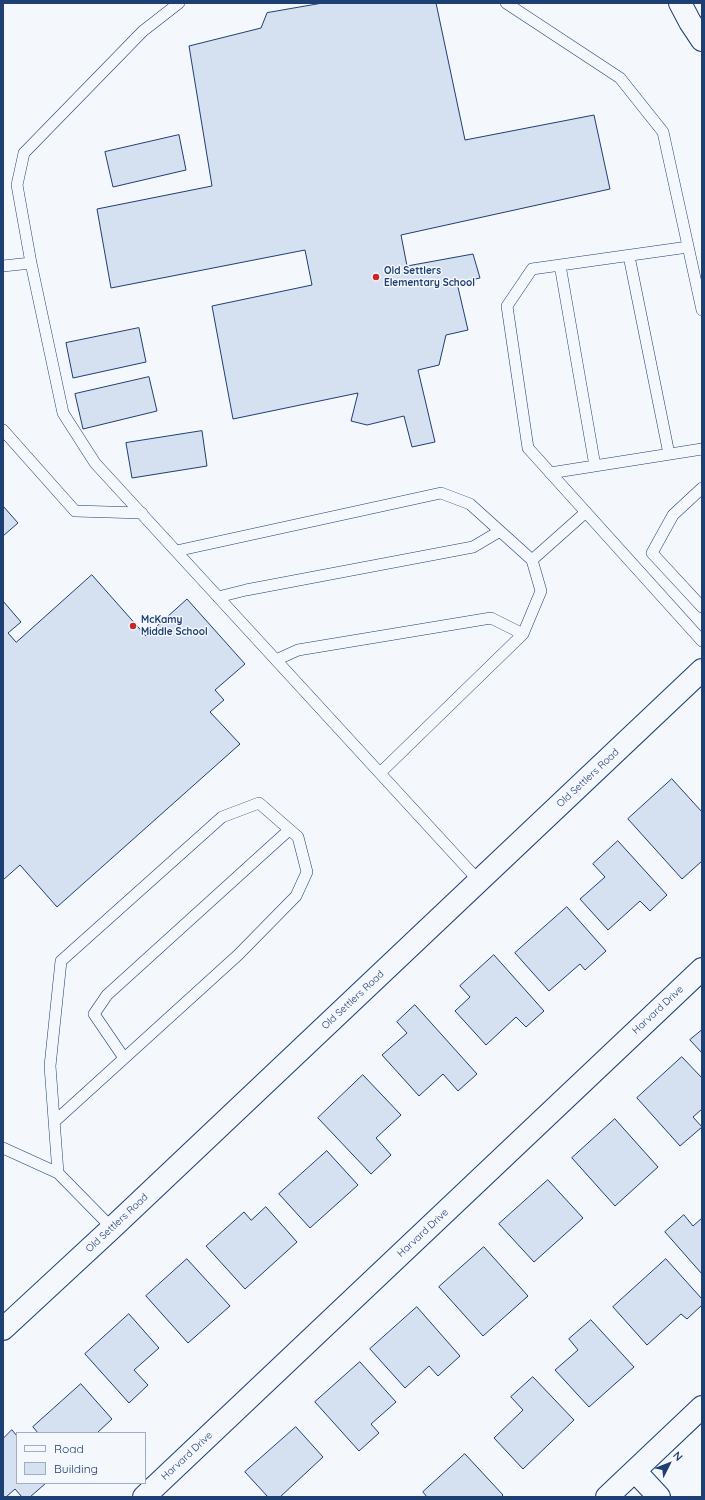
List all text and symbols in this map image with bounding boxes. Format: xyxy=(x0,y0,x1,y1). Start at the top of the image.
place label: Old Settlers Elementary School xyxy=(384,265,475,288)
marker: Old Settlers Elementary School xyxy=(371,272,381,282)
place label: McKamy Middle School xyxy=(141,614,208,638)
marker: McKamy Middle School xyxy=(128,621,138,631)
street label: Old Settlers Road xyxy=(554,746,622,810)
street label: Old Settlers Road xyxy=(319,968,387,1032)
street label: Harvard Drive xyxy=(630,983,686,1037)
street label: Old Settlers Road xyxy=(83,1191,151,1255)
street label: Harvard Drive xyxy=(395,1206,451,1260)
street label: Harvard Drive xyxy=(159,1429,215,1483)
legend xyxy=(16,1432,146,1484)
text: Road xyxy=(54,1441,84,1456)
north arrow xyxy=(649,1444,689,1484)
text: N xyxy=(670,1448,686,1464)
text: Building xyxy=(54,1461,98,1476)

